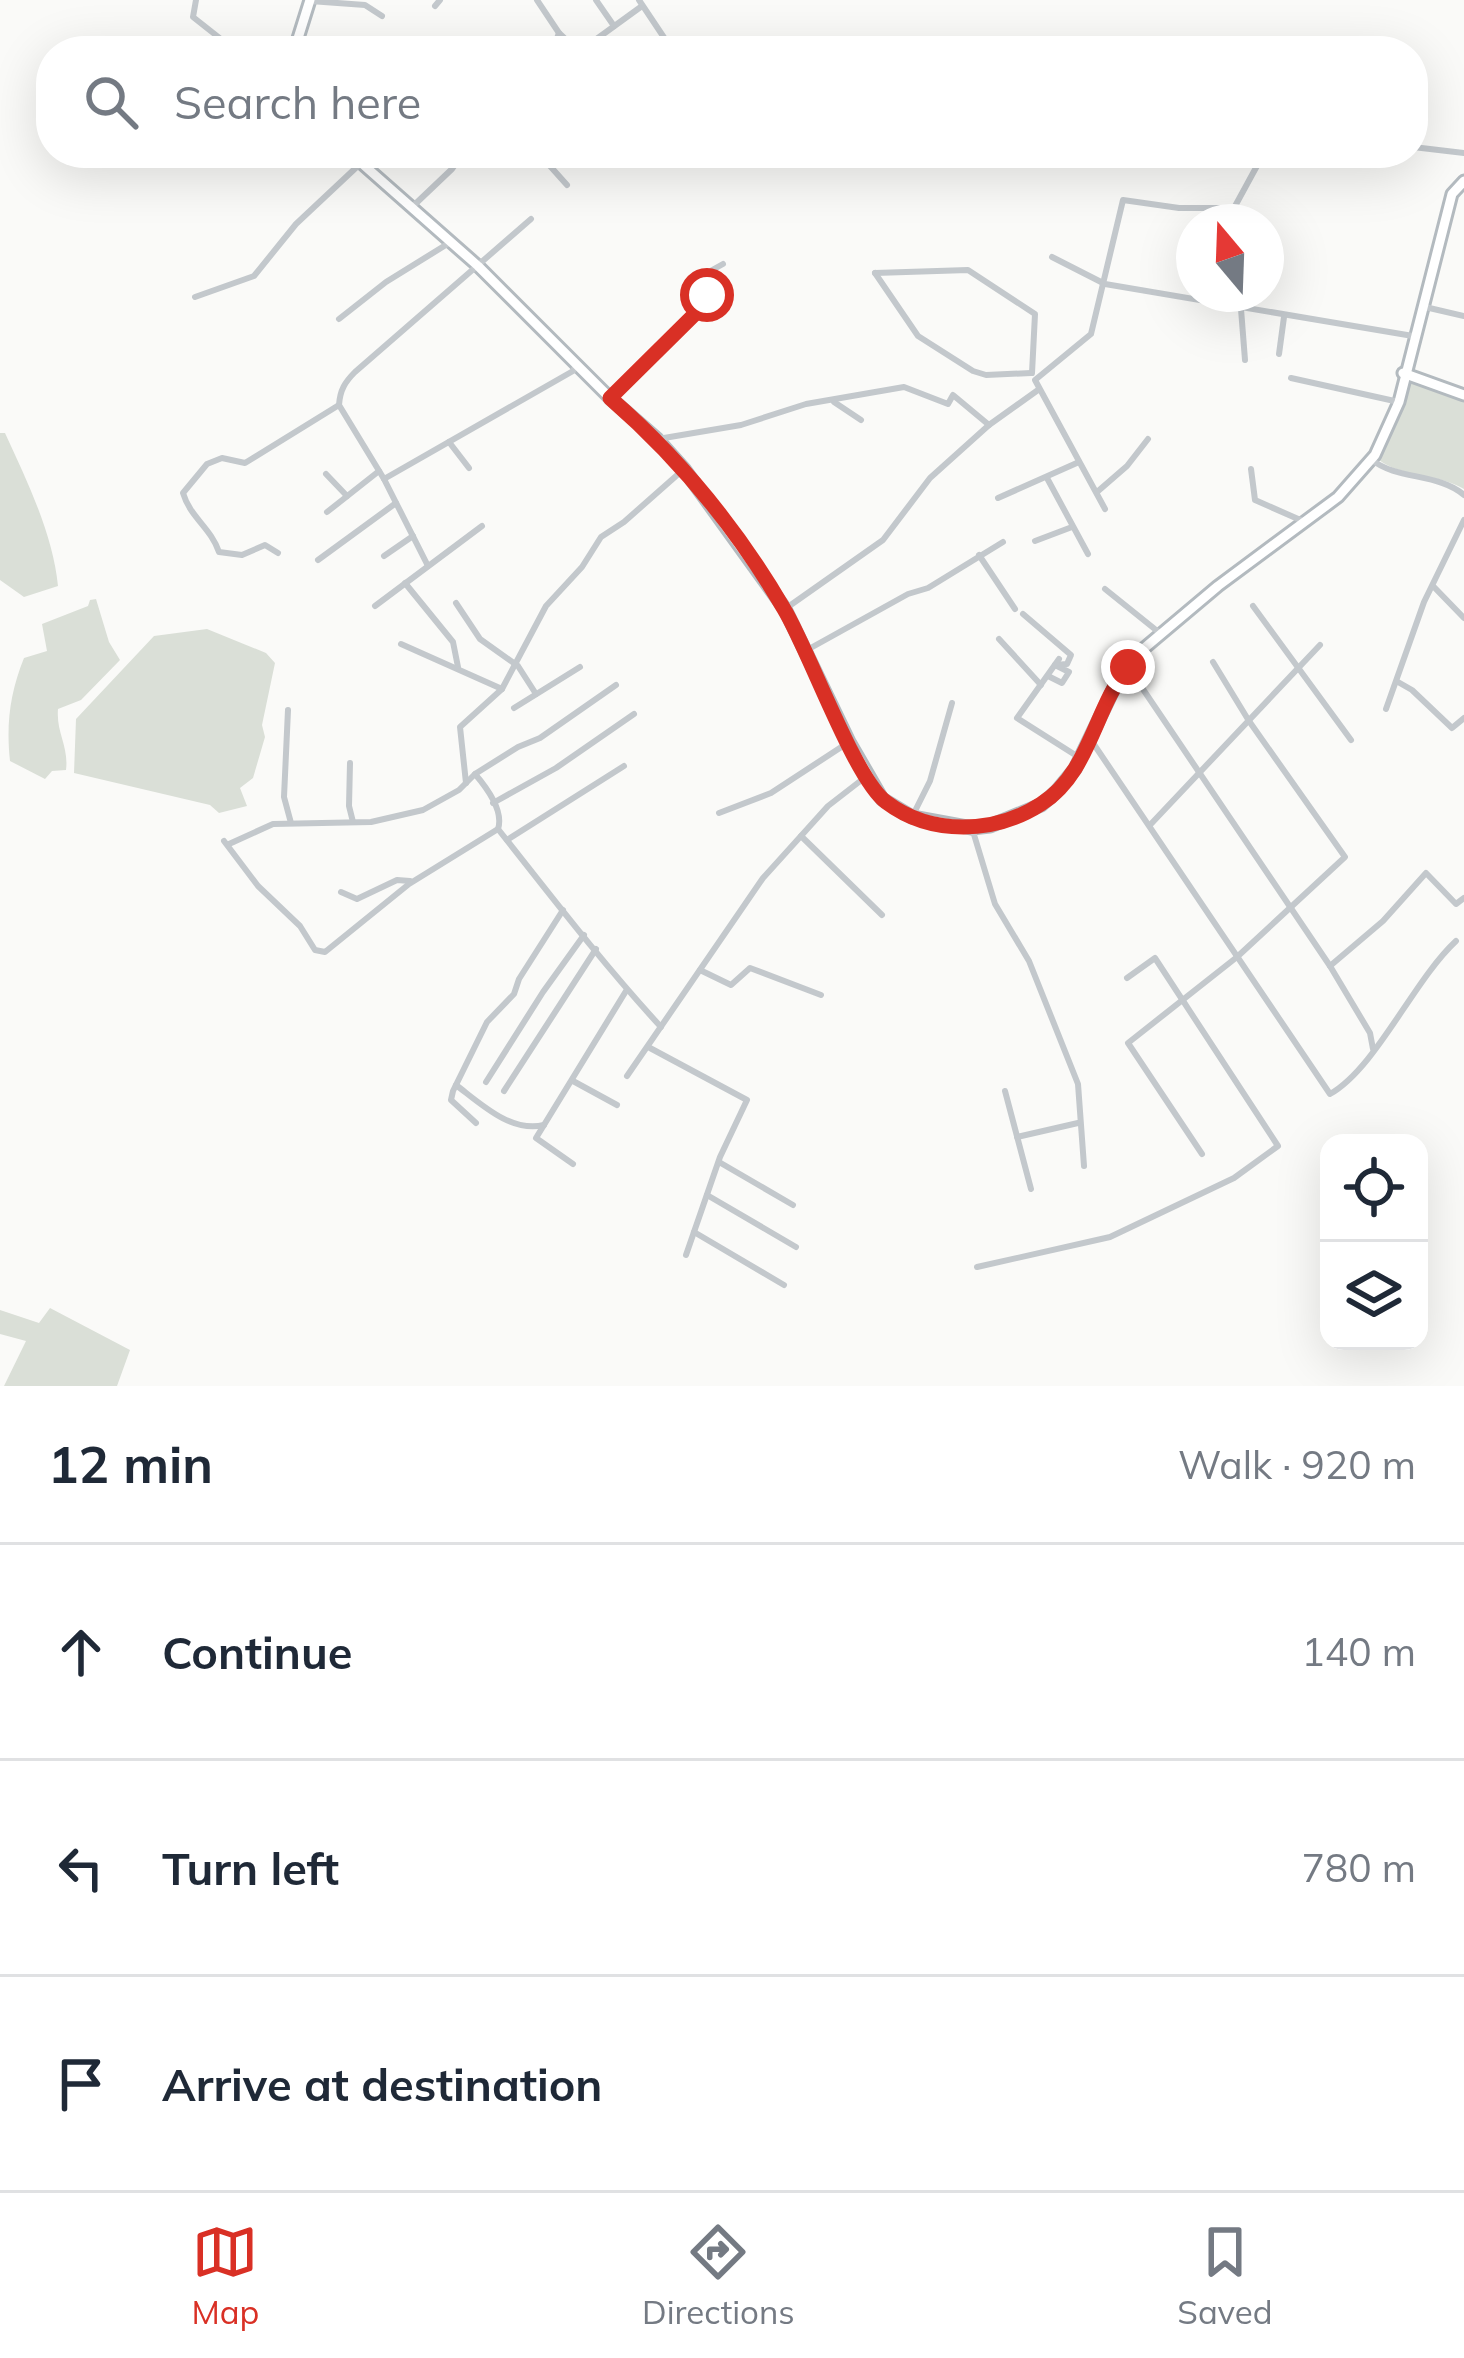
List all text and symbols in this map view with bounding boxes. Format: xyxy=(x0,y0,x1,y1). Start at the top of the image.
search box xyxy=(36,36,1428,168)
icon: search xyxy=(78,69,144,135)
text: Search here xyxy=(174,74,421,130)
north arrow xyxy=(1176,204,1284,312)
route start xyxy=(680,268,734,322)
route end xyxy=(1101,640,1155,694)
map controls xyxy=(1320,1134,1428,1350)
button: locate xyxy=(1320,1134,1428,1242)
button: layers xyxy=(1320,1242,1428,1350)
text: 12 min xyxy=(48,1432,213,1496)
text: Walk · 920 m xyxy=(1178,1440,1416,1489)
icon: ahead xyxy=(48,1619,114,1685)
text: Continue xyxy=(162,1624,352,1680)
text: 140 m xyxy=(1301,1627,1416,1676)
icon: left xyxy=(48,1835,114,1901)
text: Turn left xyxy=(162,1840,339,1896)
text: 780 m xyxy=(1301,1843,1416,1892)
icon: arrive xyxy=(48,2051,114,2117)
text: Arrive at destination xyxy=(162,2056,602,2112)
tab: Map xyxy=(191,2219,259,2332)
tab: Directions xyxy=(642,2219,795,2332)
tab: Saved xyxy=(1177,2219,1273,2332)

